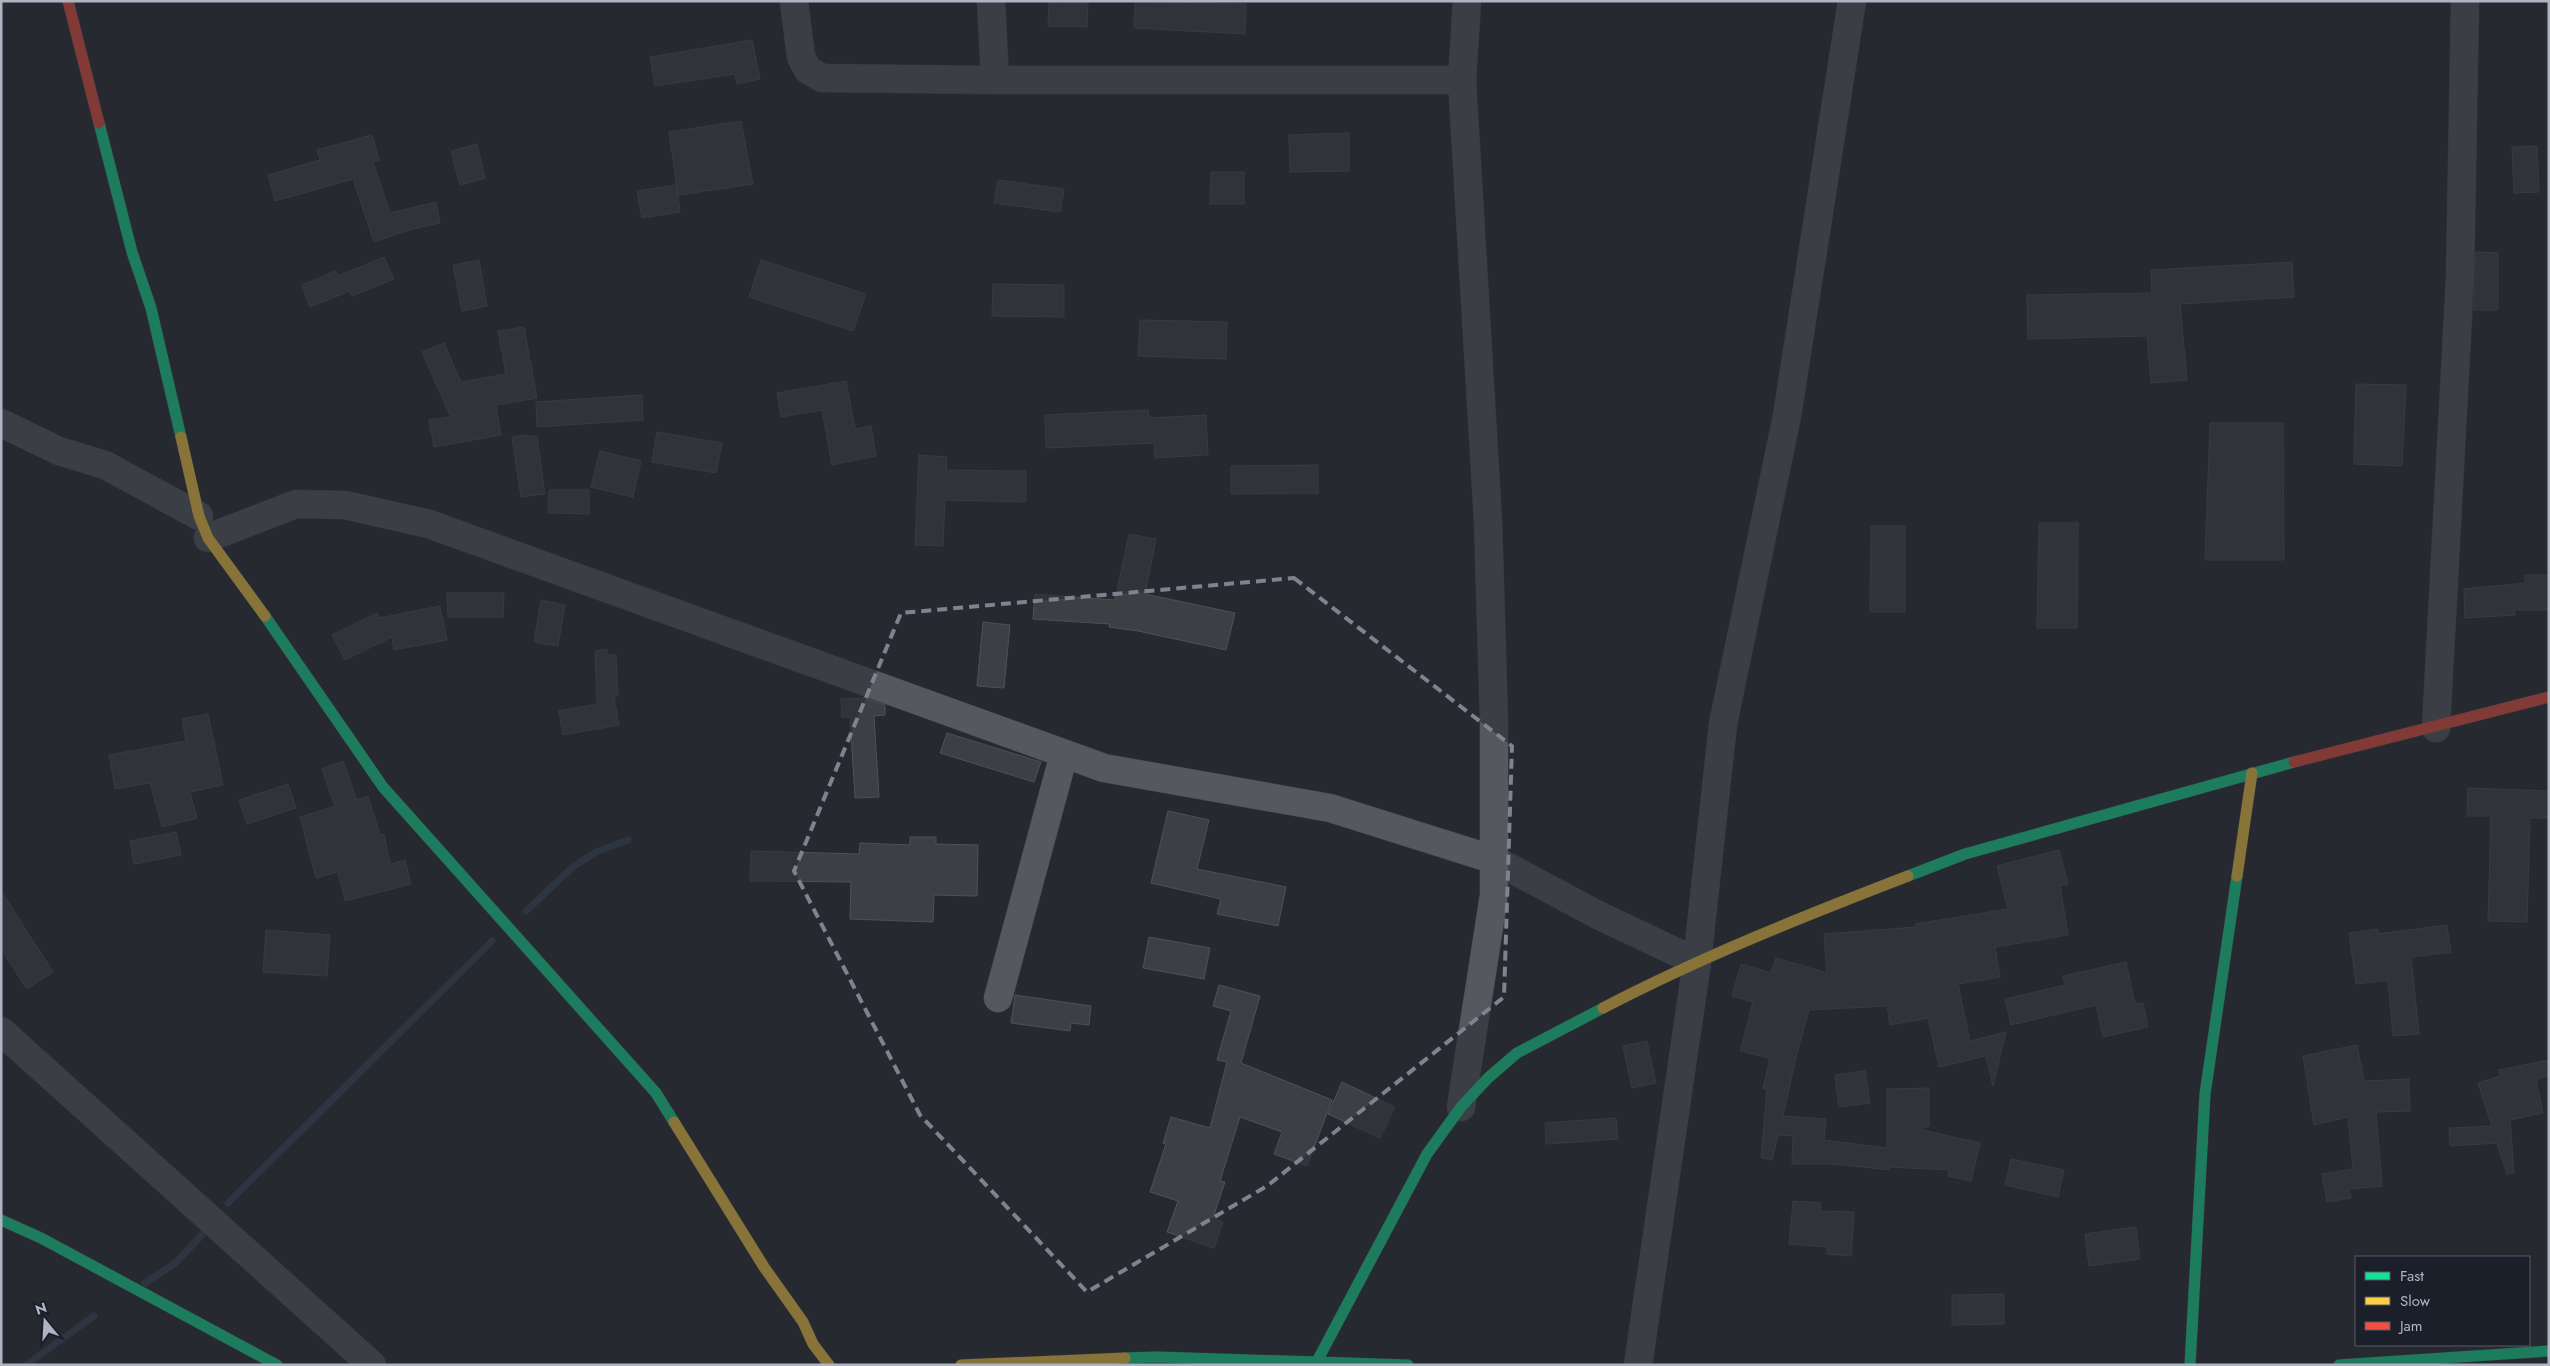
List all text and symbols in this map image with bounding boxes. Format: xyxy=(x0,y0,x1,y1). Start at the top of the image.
legend xyxy=(2355,1256,2530,1346)
text: Fast xyxy=(2400,1265,2424,1287)
text: Slow xyxy=(2400,1290,2431,1312)
north arrow xyxy=(20,1296,70,1346)
text: N xyxy=(33,1297,49,1320)
text: Jam xyxy=(2398,1315,2423,1337)

